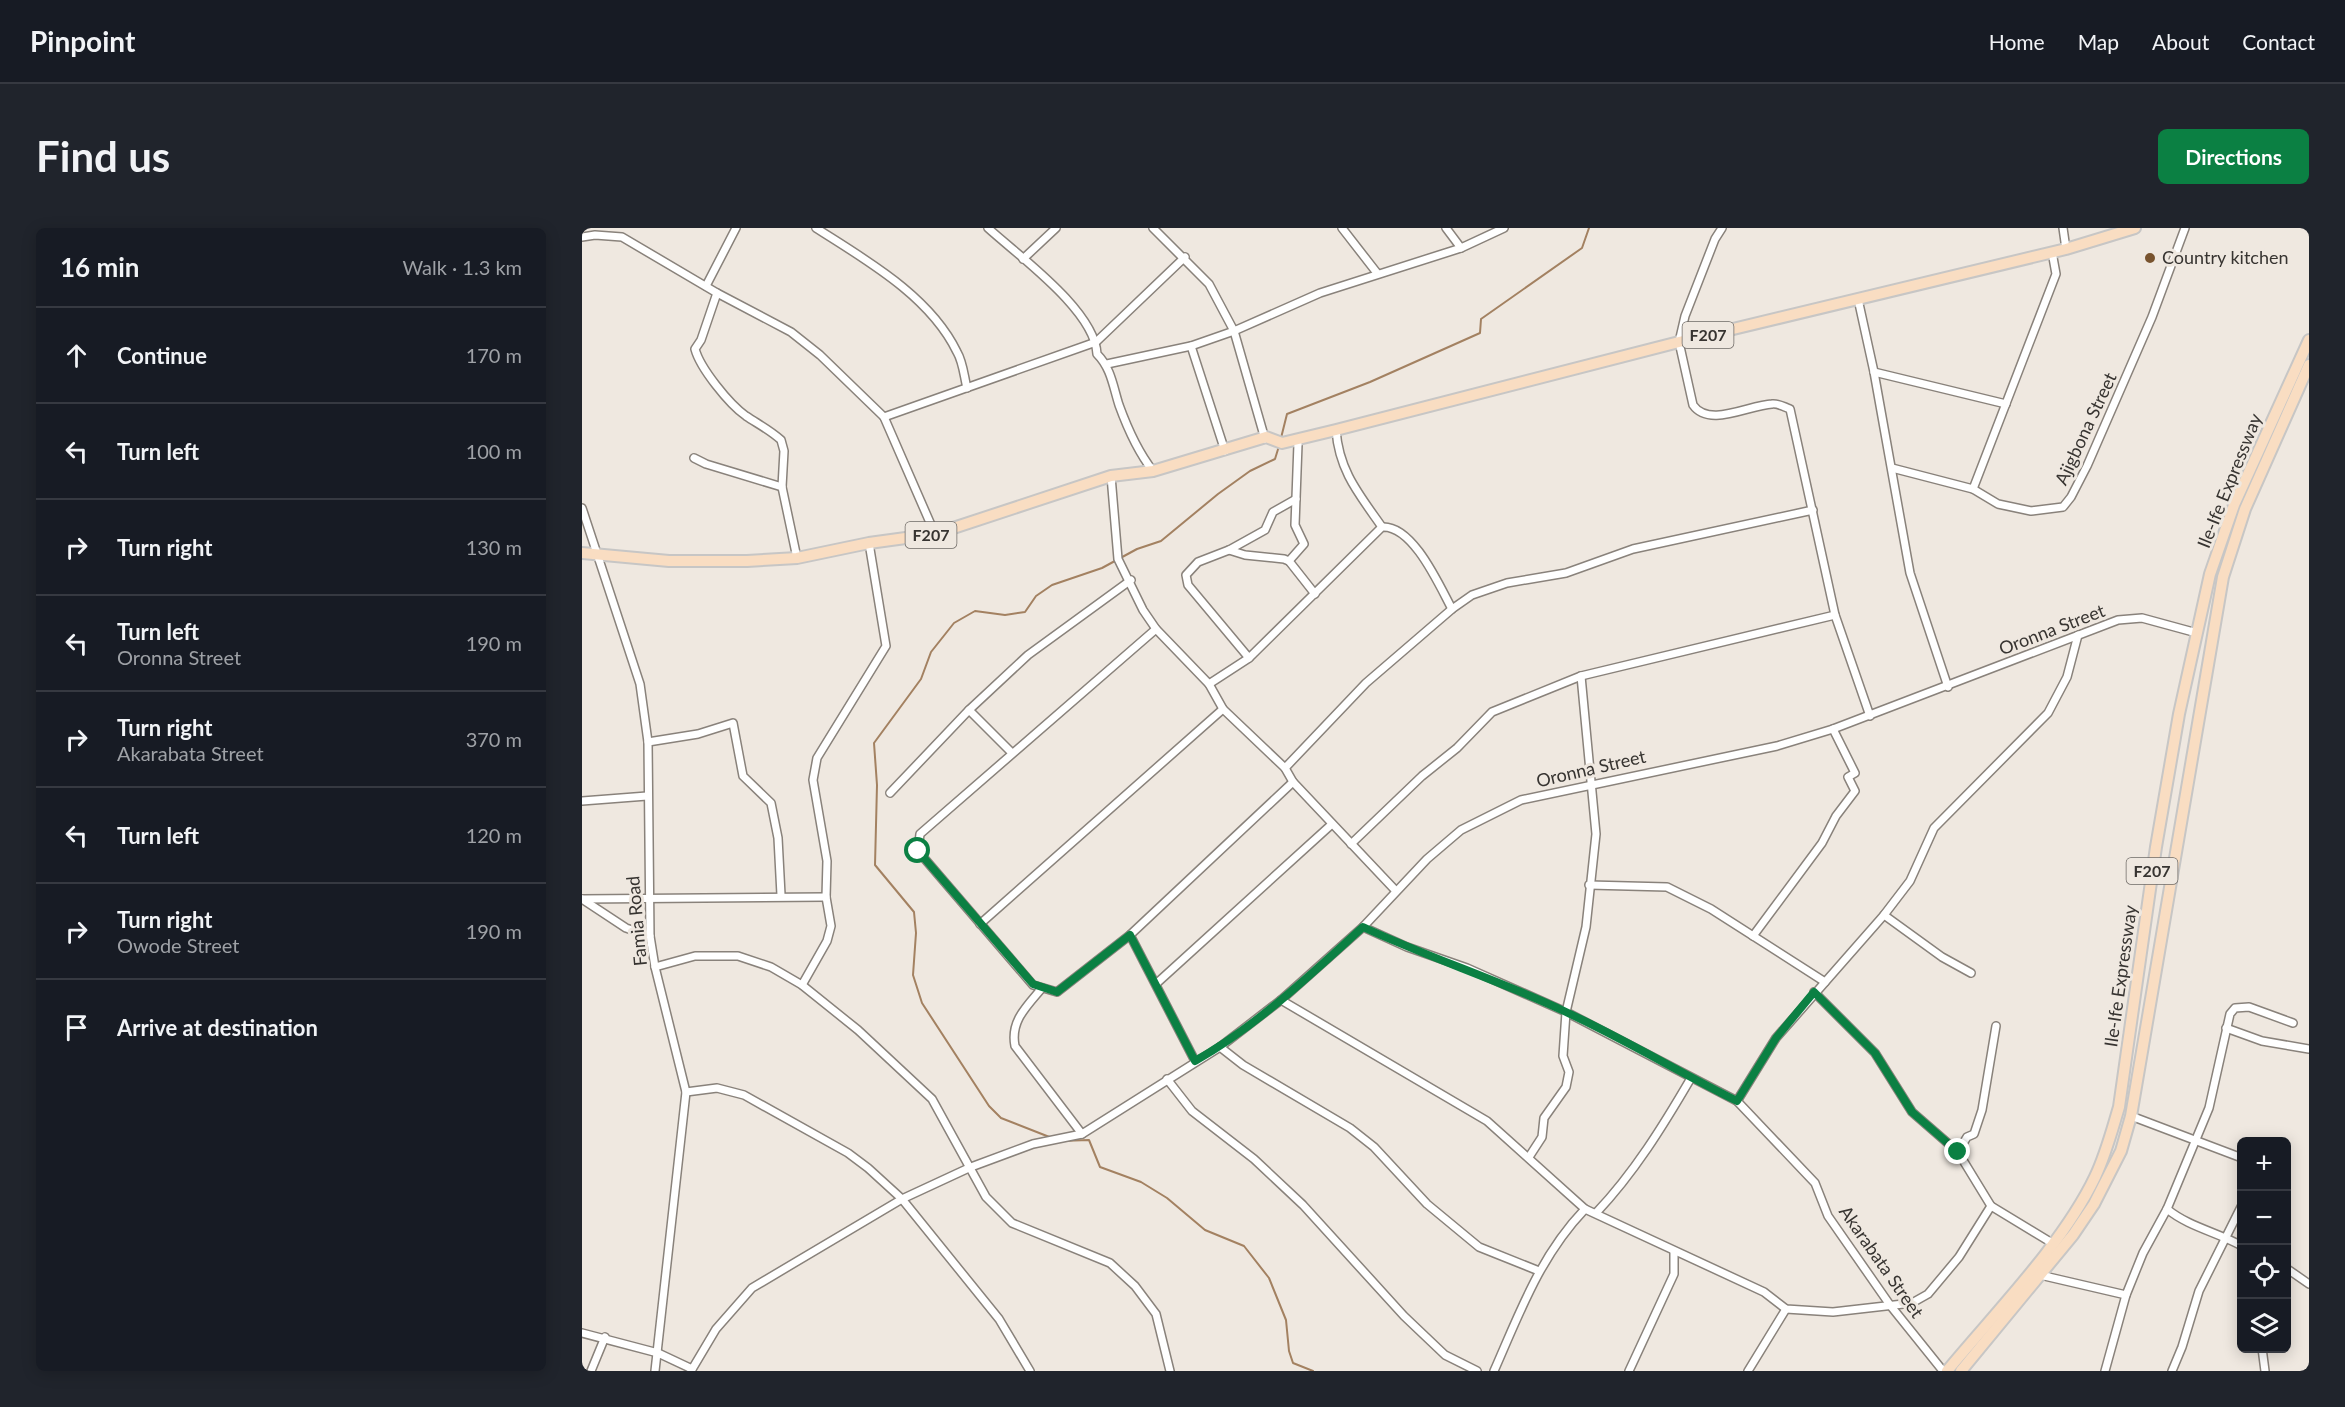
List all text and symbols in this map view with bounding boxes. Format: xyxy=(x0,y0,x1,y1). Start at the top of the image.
text: Pinpoint xyxy=(30,24,135,58)
text: Home xyxy=(1989,29,2045,54)
text: Map xyxy=(2078,29,2119,54)
text: About xyxy=(2152,29,2209,54)
text: Contact xyxy=(2242,29,2315,54)
button: Directions xyxy=(2158,129,2309,184)
text: Find us xyxy=(36,131,170,181)
place label: Country kitchen xyxy=(2162,246,2289,268)
text: 16 min xyxy=(60,251,140,283)
marker: Country kitchen xyxy=(2143,251,2157,265)
text: Walk · 1.3 km xyxy=(403,255,522,279)
road number: F207 xyxy=(1682,322,1734,348)
icon: ahead xyxy=(60,339,93,372)
text: Continue xyxy=(117,342,207,369)
text: 170 m xyxy=(466,343,522,367)
street label: Ajigbona Street xyxy=(2049,368,2121,488)
street label: Ile-Ife Expressway xyxy=(2192,410,2266,551)
icon: left xyxy=(60,435,93,468)
text: Turn left xyxy=(117,438,199,465)
text: 100 m xyxy=(466,439,522,463)
road number: F207 xyxy=(906,522,956,548)
icon: right xyxy=(60,531,93,564)
text: Turn right xyxy=(117,534,212,561)
text: 130 m xyxy=(466,535,522,559)
street label: Oronna Street xyxy=(1996,599,2108,659)
text: Turn left xyxy=(117,618,199,645)
icon: left xyxy=(60,627,93,660)
text: 190 m xyxy=(466,631,522,655)
text: Oronna Street xyxy=(117,645,241,669)
text: Turn right xyxy=(117,714,212,741)
icon: right xyxy=(60,723,93,756)
text: 370 m xyxy=(466,727,522,751)
text: Akarabata Street xyxy=(117,741,264,765)
street label: Oronna Street xyxy=(1534,745,1648,791)
icon: left xyxy=(60,819,93,852)
text: Turn left xyxy=(117,822,199,849)
text: 120 m xyxy=(466,823,522,847)
route start xyxy=(904,837,930,863)
road number: F207 xyxy=(2126,858,2178,884)
street label: Famia Road xyxy=(621,875,651,967)
street label: Ile-Ife Expressway xyxy=(2099,903,2141,1048)
text: Turn right xyxy=(117,906,212,933)
icon: right xyxy=(60,915,93,948)
text: 190 m xyxy=(466,919,522,943)
text: Owode Street xyxy=(117,933,239,957)
icon: arrive xyxy=(60,1011,93,1044)
text: Arrive at destination xyxy=(117,1014,318,1041)
map controls xyxy=(2237,1137,2291,1353)
button: + xyxy=(2237,1137,2291,1191)
route end xyxy=(1944,1138,1970,1164)
button: − xyxy=(2237,1191,2291,1245)
street label: Akarabata Street xyxy=(1835,1201,1929,1322)
button: locate xyxy=(2237,1245,2291,1299)
button: layers xyxy=(2237,1299,2291,1353)

